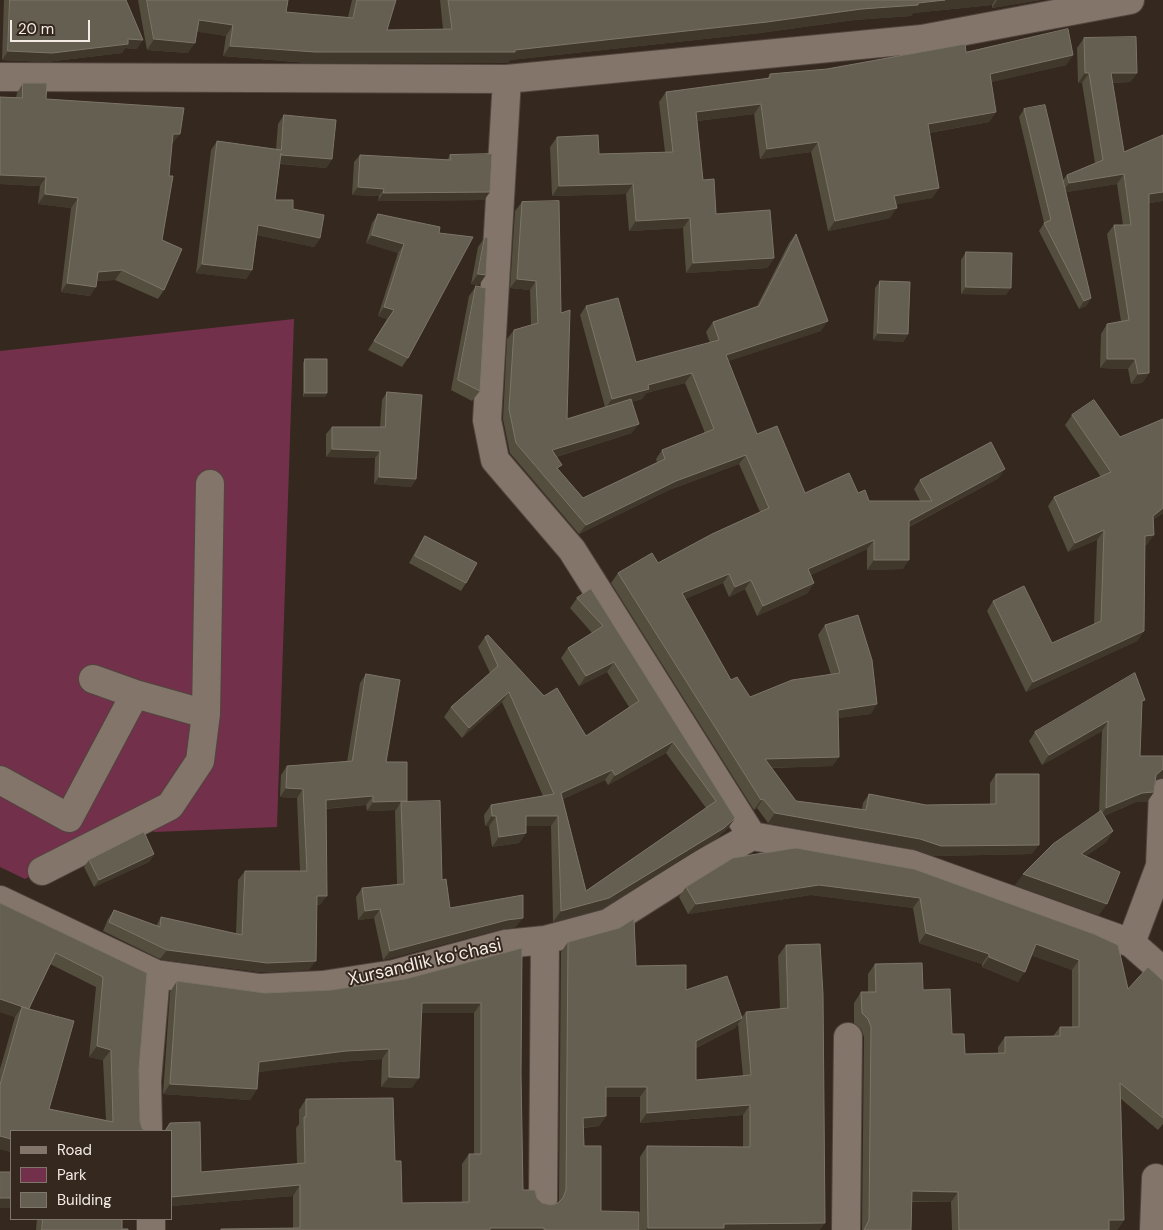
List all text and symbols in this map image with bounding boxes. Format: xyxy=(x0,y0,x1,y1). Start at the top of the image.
scale bar xyxy=(12,10,92,42)
text: 20 m xyxy=(18,19,54,39)
street label: Xursandlik koʻchasi xyxy=(346,935,504,991)
legend xyxy=(10,1130,172,1220)
text: Road xyxy=(57,1140,92,1160)
text: Park xyxy=(57,1165,87,1185)
text: Building xyxy=(57,1190,112,1210)

